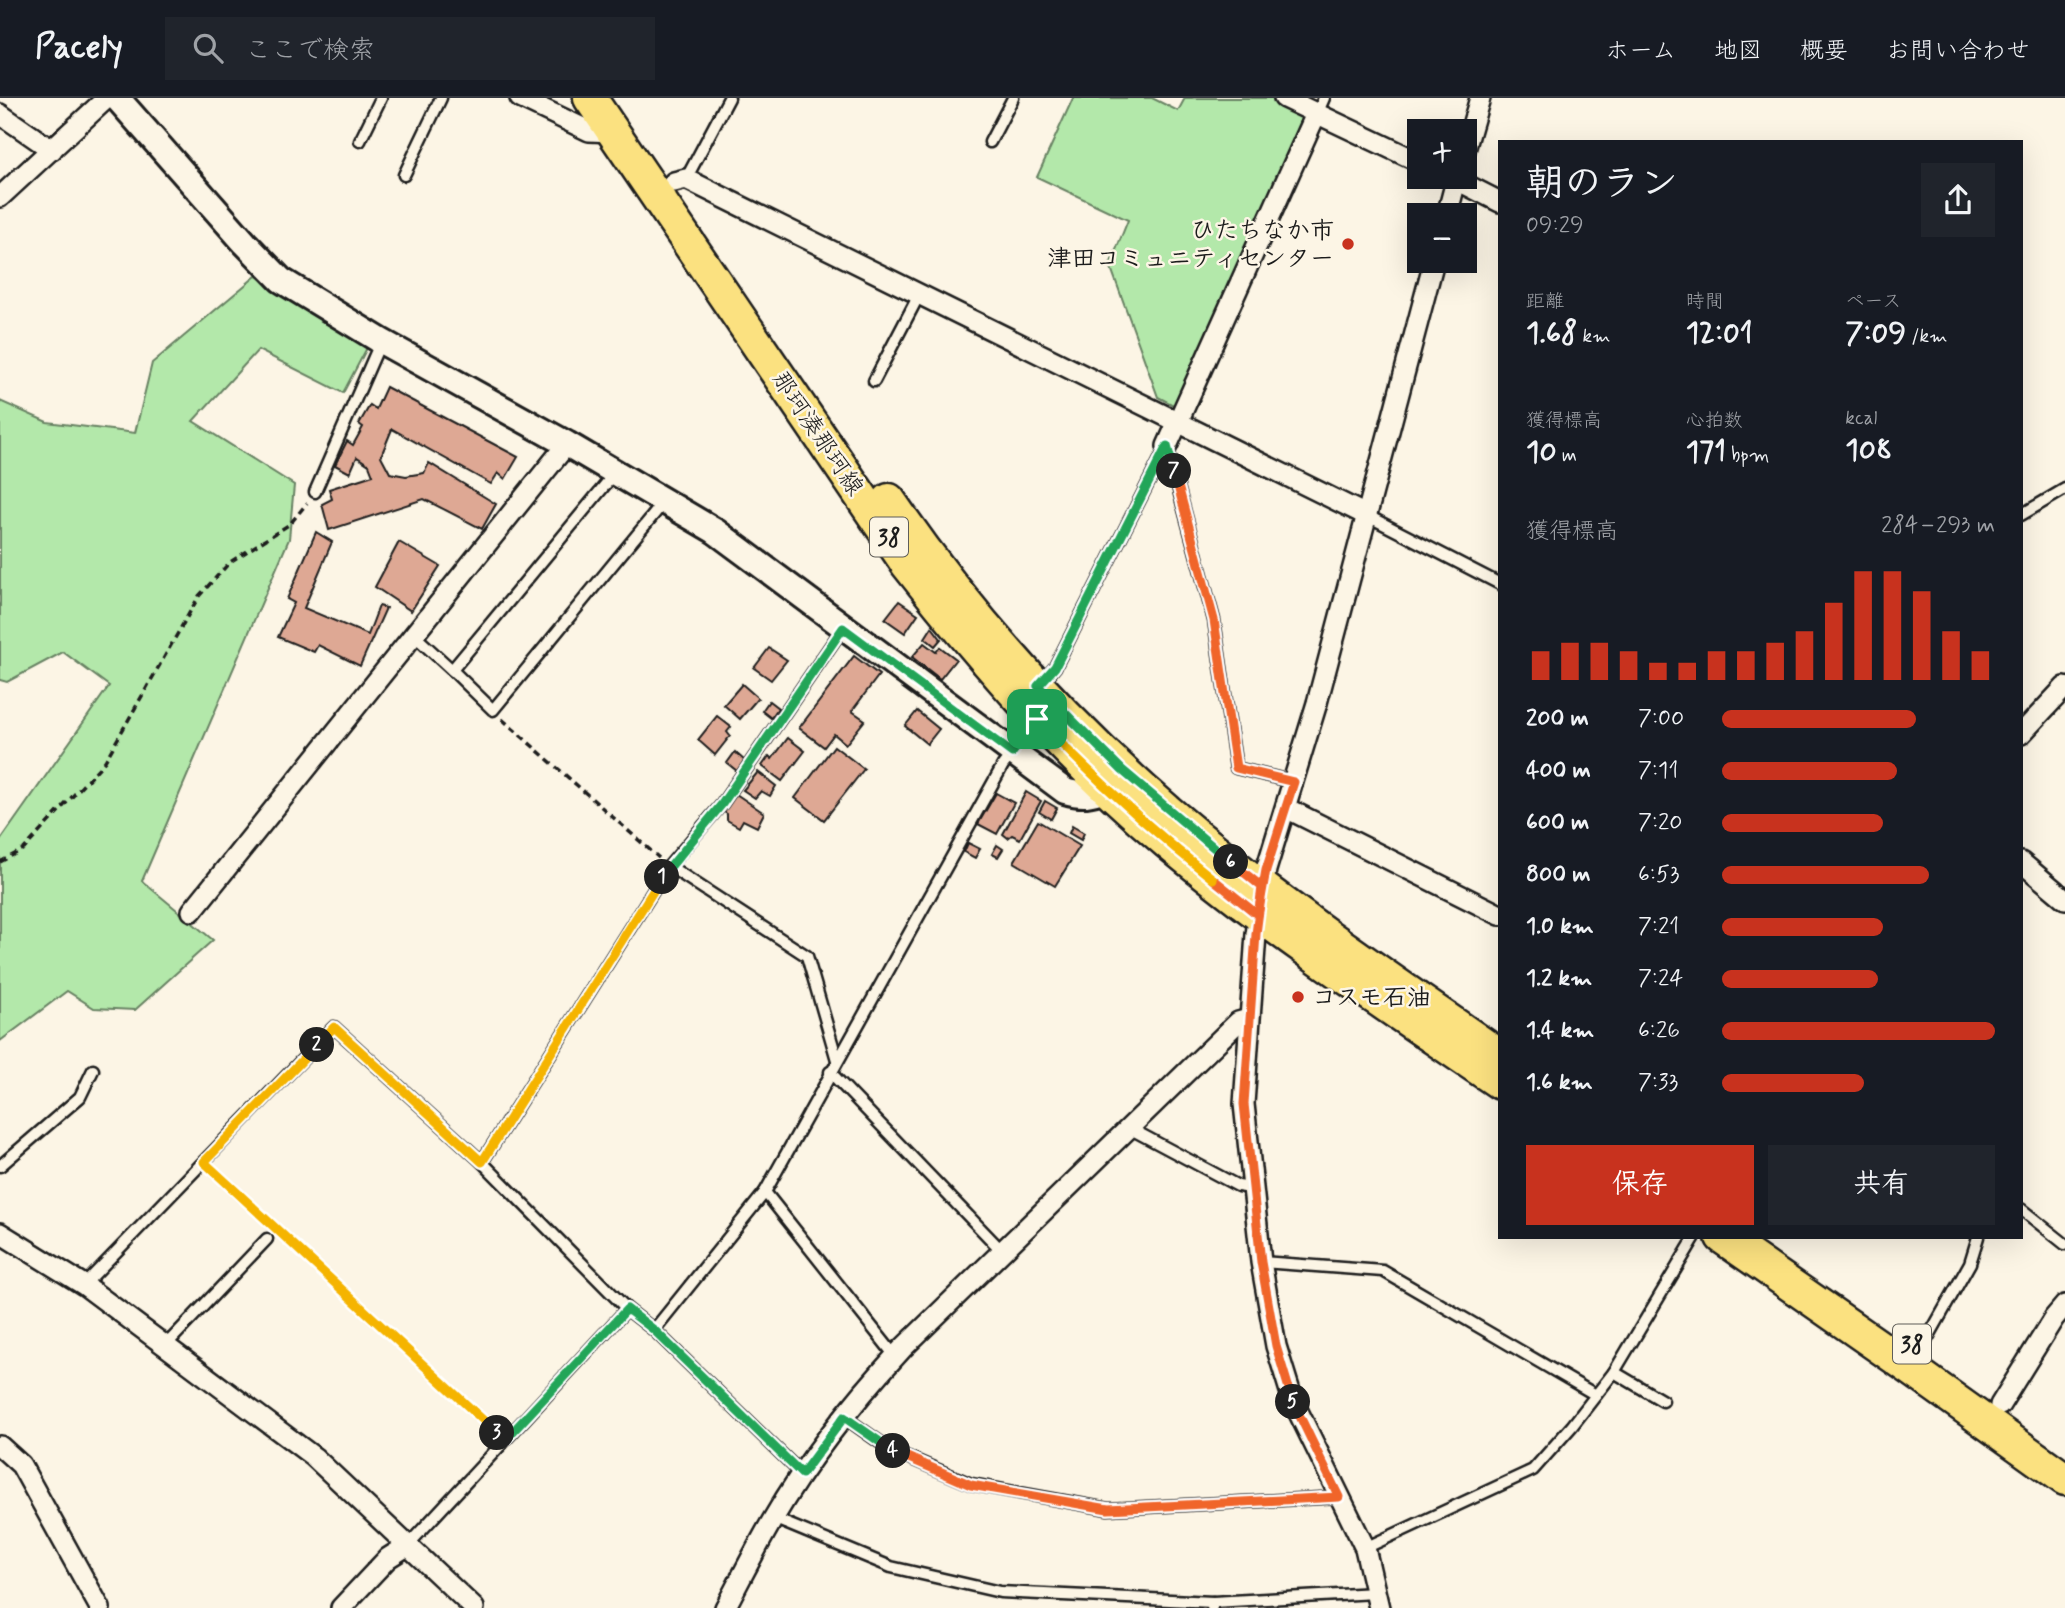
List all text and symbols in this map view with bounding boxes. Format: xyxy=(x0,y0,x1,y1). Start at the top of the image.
search box xyxy=(165,17,655,80)
text: Pacely xyxy=(35,26,123,70)
icon: search xyxy=(189,29,227,67)
text: ここで検索 xyxy=(245,34,375,68)
text: ホーム xyxy=(1605,36,1676,67)
text: 地図 xyxy=(1714,36,1762,67)
text: 概要 xyxy=(1800,36,1848,67)
text: お問い合わせ xyxy=(1886,36,2030,67)
map controls xyxy=(1407,119,1477,273)
button: + xyxy=(1407,119,1477,189)
text: 朝のラン xyxy=(1526,160,1678,209)
button: share xyxy=(1921,163,1995,237)
button: − xyxy=(1407,203,1477,273)
text: 09:29 xyxy=(1526,211,1584,241)
place label: ひたちなか市 津田コミュニティセンター xyxy=(1047,216,1334,275)
marker: ひたちなか市 津田コミュニティセンター xyxy=(1340,236,1356,252)
text: 距離 xyxy=(1526,289,1564,314)
text: 時間 xyxy=(1686,289,1724,314)
text: ペース xyxy=(1845,289,1901,314)
text: 1.68 xyxy=(1526,314,1577,353)
text: 12:01 xyxy=(1686,314,1753,353)
text: 7:09 xyxy=(1845,314,1906,353)
text: km xyxy=(1577,324,1610,349)
text: /km xyxy=(1906,324,1947,349)
street label: 那珂湊那珂線 xyxy=(764,365,870,502)
text: kcal xyxy=(1845,406,1877,431)
text: 獲得標高 xyxy=(1526,408,1602,433)
text: 心拍数 xyxy=(1686,408,1743,433)
text: 108 xyxy=(1845,431,1892,470)
text: 10 xyxy=(1526,433,1557,472)
text: 171 xyxy=(1686,433,1726,472)
text: m xyxy=(1557,443,1577,468)
text: bpm xyxy=(1726,443,1769,468)
pin: 7 xyxy=(1156,454,1192,488)
text: 7 xyxy=(1168,458,1179,483)
text: 284–293 m xyxy=(1881,511,1995,541)
text: 獲得標高 xyxy=(1526,517,1618,547)
road number: 38 xyxy=(870,518,908,556)
pin xyxy=(1007,689,1067,749)
icon: arrive xyxy=(1018,700,1056,738)
text: 200 m xyxy=(1526,704,1589,734)
text: 7:00 xyxy=(1638,704,1684,734)
text: 400 m xyxy=(1526,756,1591,786)
text: 7:11 xyxy=(1638,756,1678,786)
text: 600 m xyxy=(1526,808,1589,838)
text: 7:20 xyxy=(1638,808,1683,838)
pin: 6 xyxy=(1214,844,1248,880)
text: 6 xyxy=(1226,849,1235,874)
pin: 1 xyxy=(644,860,680,894)
text: 800 m xyxy=(1526,860,1590,890)
text: 6:53 xyxy=(1638,860,1679,890)
text: 1 xyxy=(657,864,666,889)
text: 1.0 km xyxy=(1526,912,1594,942)
text: 7:21 xyxy=(1638,912,1679,942)
text: 1.2 km xyxy=(1526,964,1592,994)
text: 7:24 xyxy=(1638,964,1683,994)
place label: コスモ石油 xyxy=(1312,983,1431,1014)
marker: コスモ石油 xyxy=(1290,989,1306,1005)
text: 1.4 km xyxy=(1526,1016,1594,1046)
text: 6:26 xyxy=(1638,1016,1680,1046)
pin: 2 xyxy=(300,1028,334,1062)
text: 2 xyxy=(312,1032,321,1057)
text: 1.6 km xyxy=(1526,1068,1593,1098)
text: 7:33 xyxy=(1638,1068,1678,1098)
button: 保存 xyxy=(1526,1145,1754,1225)
button: 共有 xyxy=(1768,1145,1995,1225)
road number: 38 xyxy=(1893,1324,1931,1364)
pin: 5 xyxy=(1276,1384,1310,1420)
text: 5 xyxy=(1287,1389,1298,1414)
pin: 3 xyxy=(480,1416,514,1450)
text: 3 xyxy=(492,1420,501,1445)
pin: 4 xyxy=(876,1434,910,1468)
text: 4 xyxy=(887,1438,898,1463)

